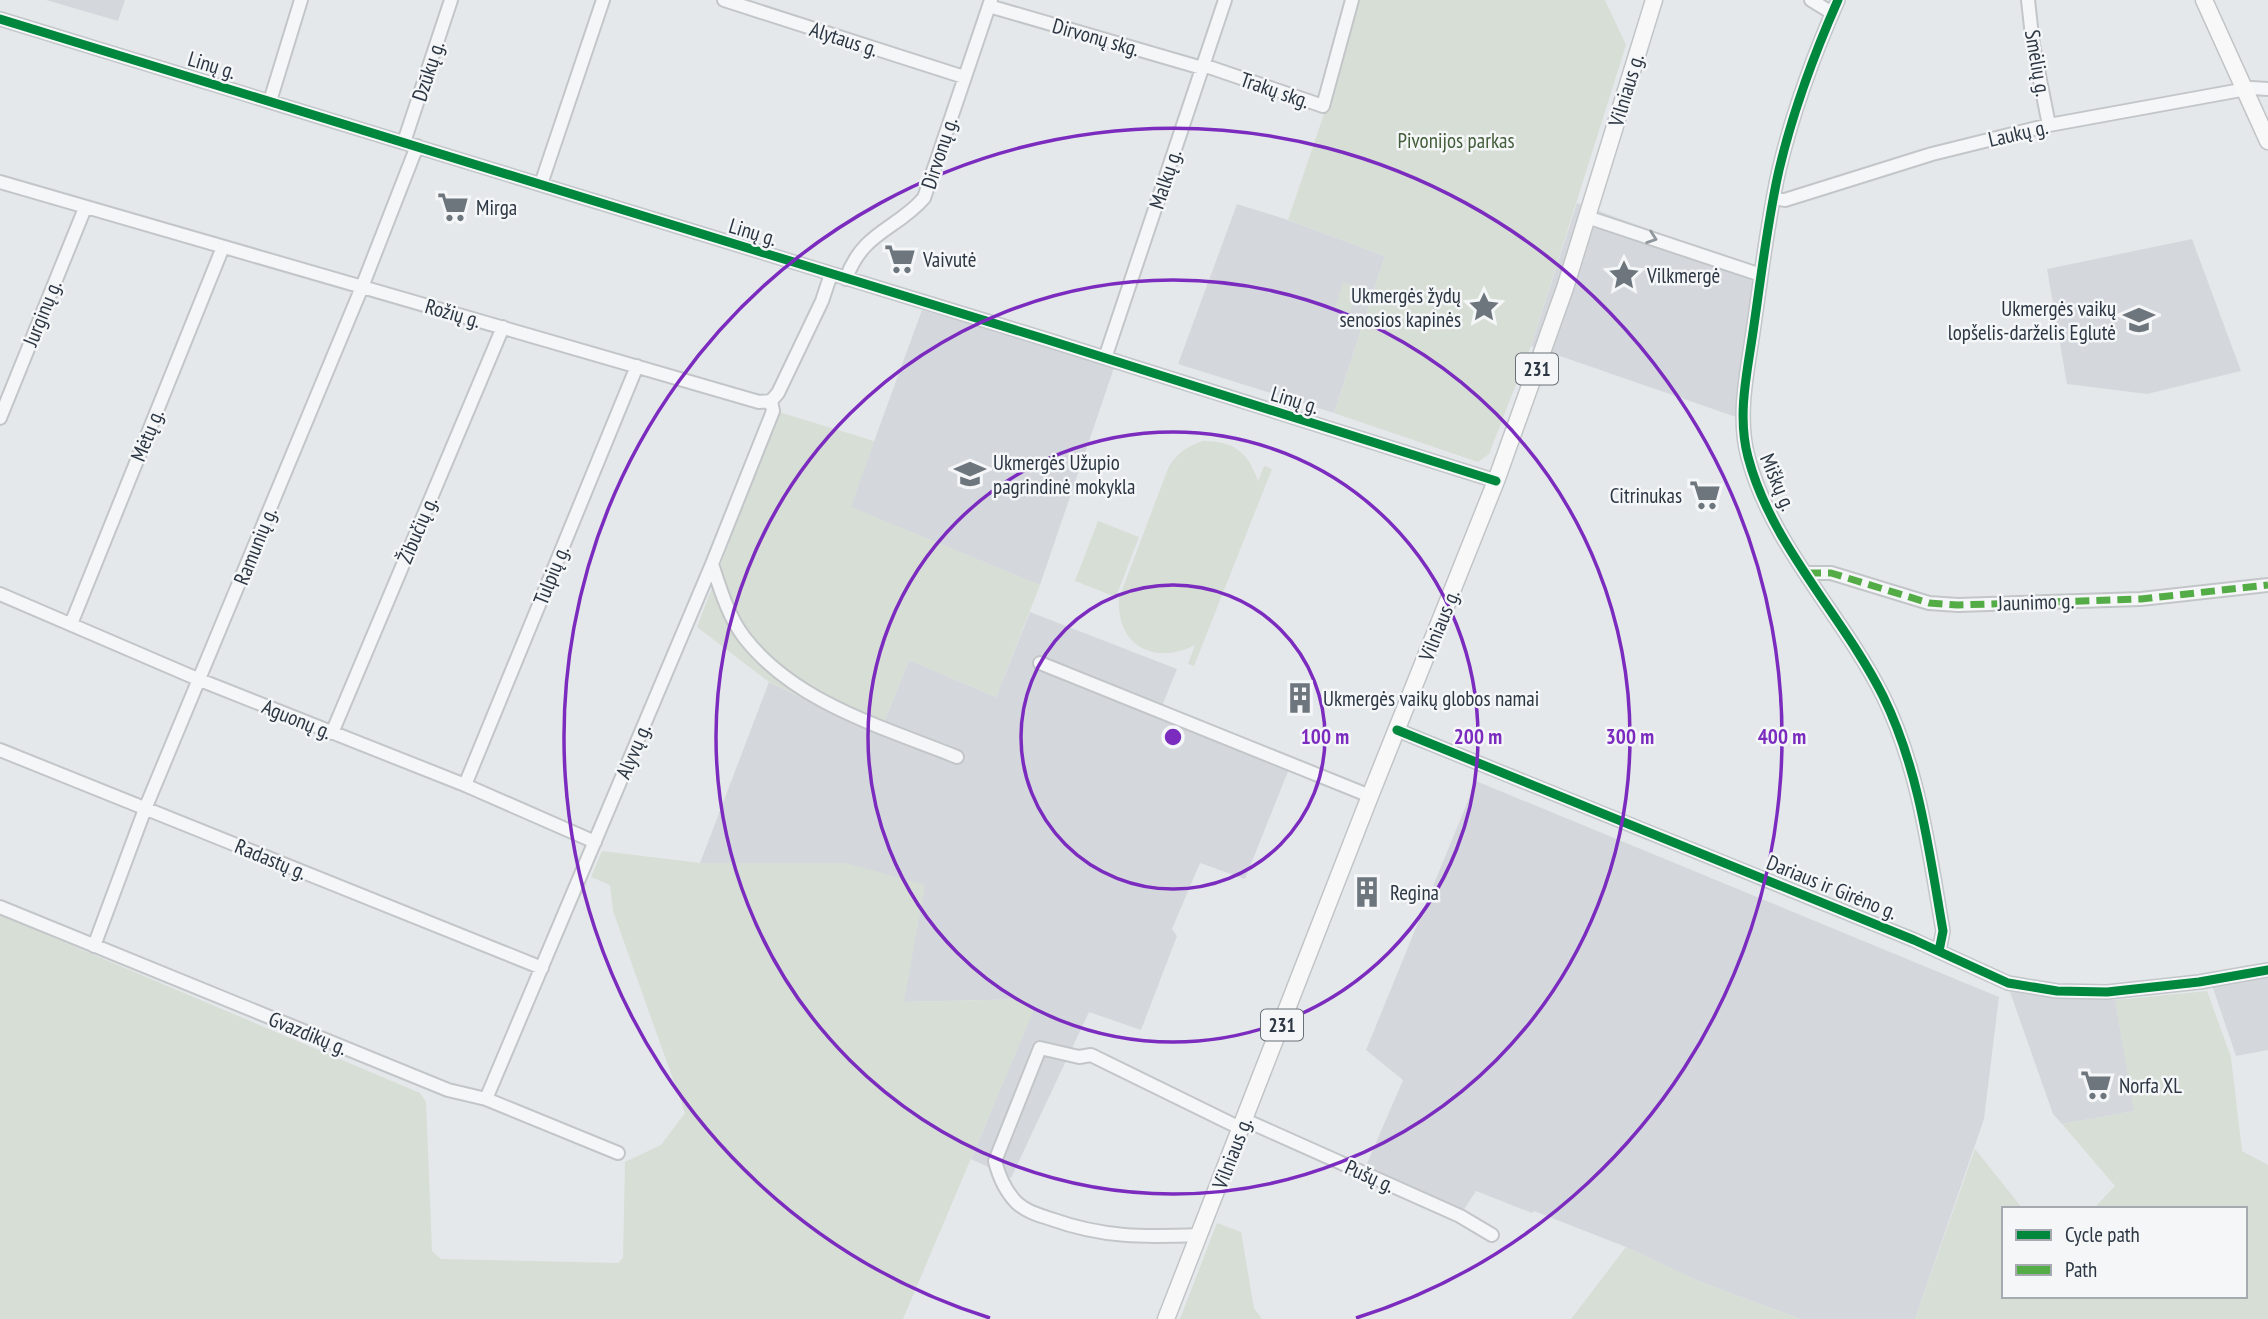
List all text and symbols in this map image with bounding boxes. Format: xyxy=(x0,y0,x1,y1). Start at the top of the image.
street label: Dirvonų skg. xyxy=(1049,12,1143,62)
street label: Alytaus g. xyxy=(806,15,882,63)
street label: Smėlių g. xyxy=(2019,28,2057,98)
street label: Dzūkų g. xyxy=(406,37,450,105)
street label: Linų g. xyxy=(185,45,239,85)
street label: Vilniaus g. xyxy=(1602,50,1650,131)
street label: Trakų skg. xyxy=(1237,66,1313,114)
street label: Laukų g. xyxy=(1986,113,2050,153)
street label: Dirvonų g. xyxy=(915,114,963,192)
park label: Pivonijos parkas xyxy=(1397,127,1515,154)
street label: Malkų g. xyxy=(1143,146,1187,212)
supermarket icon: Mirga xyxy=(436,190,470,224)
place label: Mirga xyxy=(476,194,517,221)
street label: Linų g. xyxy=(726,212,780,252)
one-way arrow xyxy=(1645,230,1657,245)
supermarket icon: Vaivutė xyxy=(883,242,917,276)
place label: Vaivutė xyxy=(922,246,976,273)
place icon: Vilkmergė xyxy=(1607,258,1641,292)
place label: Vilkmergė xyxy=(1646,262,1720,289)
street label: Jurginų g. xyxy=(16,276,67,351)
place label: Ukmergės žydų senosios kapinės xyxy=(1339,282,1461,333)
place icon: Ukmergės žydų senosios kapinės xyxy=(1467,290,1501,324)
street label: Rožių g. xyxy=(422,292,484,334)
place label: Ukmergės vaikų lopšelis-darželis Eglutė xyxy=(1948,295,2116,346)
school or university icon: Ukmergės vaikų lopšelis-darželis Eglutė xyxy=(2122,303,2156,337)
road number: 231 xyxy=(1516,354,1558,384)
street label: Linų g. xyxy=(1268,380,1322,420)
street label: Mėtų g. xyxy=(124,405,170,465)
place label: Ukmergės Užupio pagrindinė mokykla xyxy=(993,449,1135,500)
street label: Miškų g. xyxy=(1754,449,1802,515)
school or university icon: Ukmergės Užupio pagrindinė mokykla xyxy=(953,457,987,491)
supermarket icon: Citrinukas xyxy=(1688,478,1722,512)
place label: Citrinukas xyxy=(1610,482,1682,509)
street label: Žibučių g. xyxy=(391,492,443,568)
street label: Ramunių g. xyxy=(227,503,283,589)
street label: Tulpių g. xyxy=(527,541,575,609)
street label: Vilniaus g. xyxy=(1412,585,1466,666)
street label: Jaunimo g. xyxy=(1996,587,2075,617)
building icon: Ukmergės vaikų globos namai xyxy=(1283,681,1317,715)
place label: Ukmergės vaikų globos namai xyxy=(1323,685,1539,712)
street label: Aguonų g. xyxy=(258,693,336,745)
street label: Alyvų g. xyxy=(609,719,657,783)
text: 100 m xyxy=(1301,723,1349,750)
text: 200 m xyxy=(1454,723,1502,750)
text: 300 m xyxy=(1606,723,1654,750)
text: 400 m xyxy=(1758,723,1806,750)
centre of rings xyxy=(1161,725,1185,749)
street label: Radastų g. xyxy=(231,832,311,886)
street label: Dariaus ir Girėno g. xyxy=(1763,849,1901,925)
building icon: Regina xyxy=(1350,875,1384,909)
place label: Regina xyxy=(1390,879,1439,906)
street label: Gvazdikų g. xyxy=(265,1005,351,1061)
road number: 231 xyxy=(1261,1009,1303,1040)
supermarket icon: Norfa XL xyxy=(2079,1068,2113,1102)
place label: Norfa XL xyxy=(2119,1072,2182,1099)
street label: Vilniaus g. xyxy=(1206,1113,1258,1194)
street label: Pušų g. xyxy=(1341,1153,1399,1199)
legend xyxy=(2002,1207,2247,1298)
text: Cycle path xyxy=(2065,1221,2140,1248)
text: Path xyxy=(2065,1256,2097,1283)

